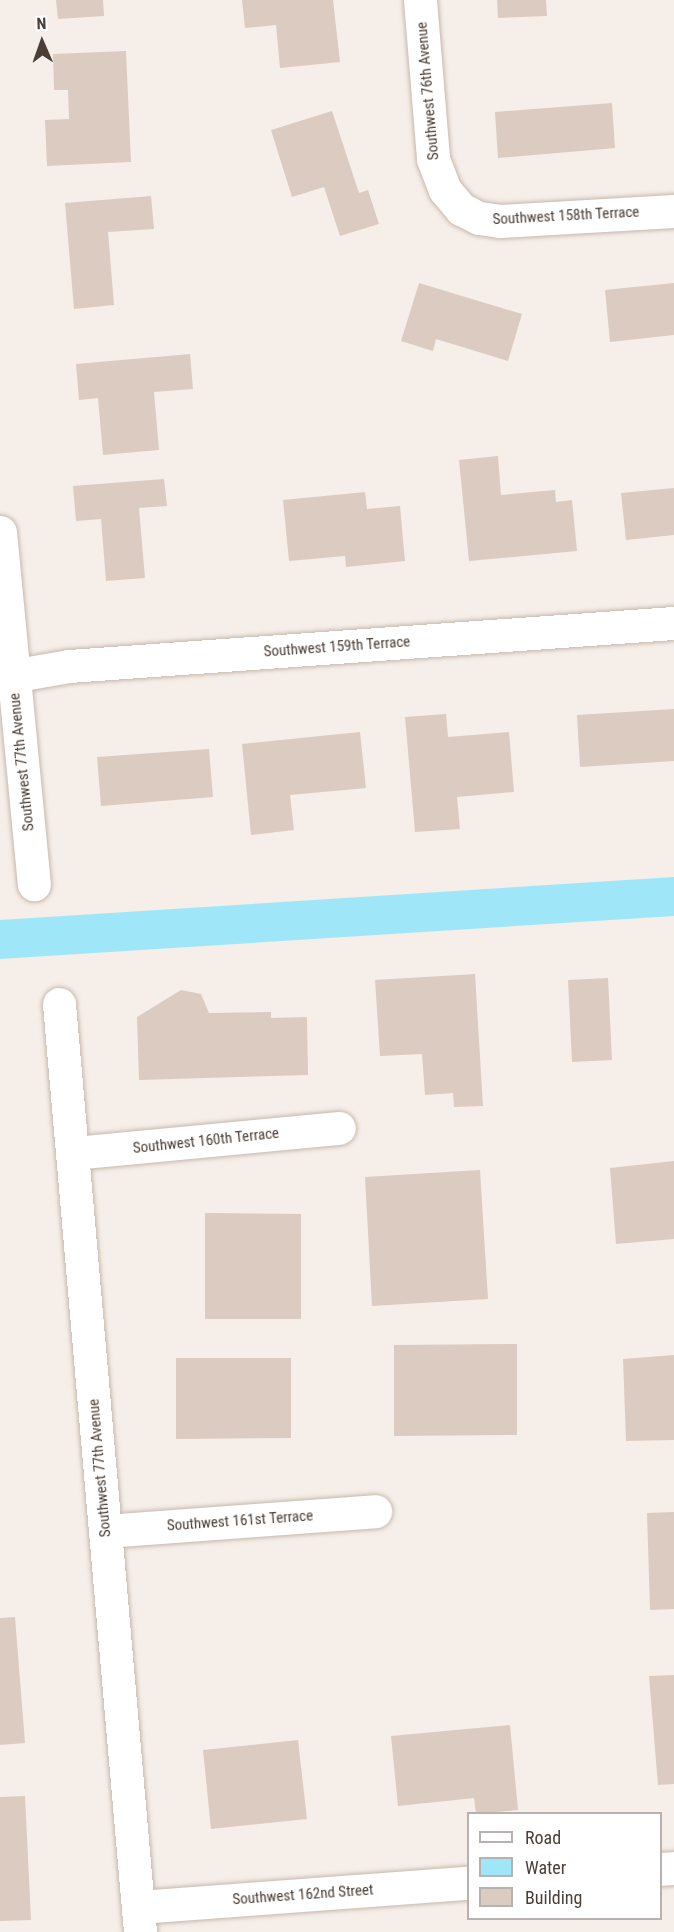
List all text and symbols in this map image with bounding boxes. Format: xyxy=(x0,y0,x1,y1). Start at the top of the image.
north arrow xyxy=(12,12,72,72)
text: N xyxy=(36,14,47,33)
street label: Southwest 76th Avenue xyxy=(413,21,443,161)
street label: Southwest 158th Terrace xyxy=(492,203,640,229)
street label: Southwest 159th Terrace xyxy=(263,633,411,661)
street label: Southwest 77th Avenue xyxy=(6,692,38,832)
street label: Southwest 160th Terrace xyxy=(132,1124,280,1158)
street label: Southwest 77th Avenue xyxy=(85,1398,115,1538)
street label: Southwest 161st Terrace xyxy=(166,1507,314,1535)
legend xyxy=(467,1812,662,1920)
text: Road xyxy=(525,1827,561,1848)
text: Water xyxy=(525,1857,566,1878)
street label: Southwest 162nd Street xyxy=(232,1881,374,1909)
text: Building xyxy=(525,1887,582,1908)

